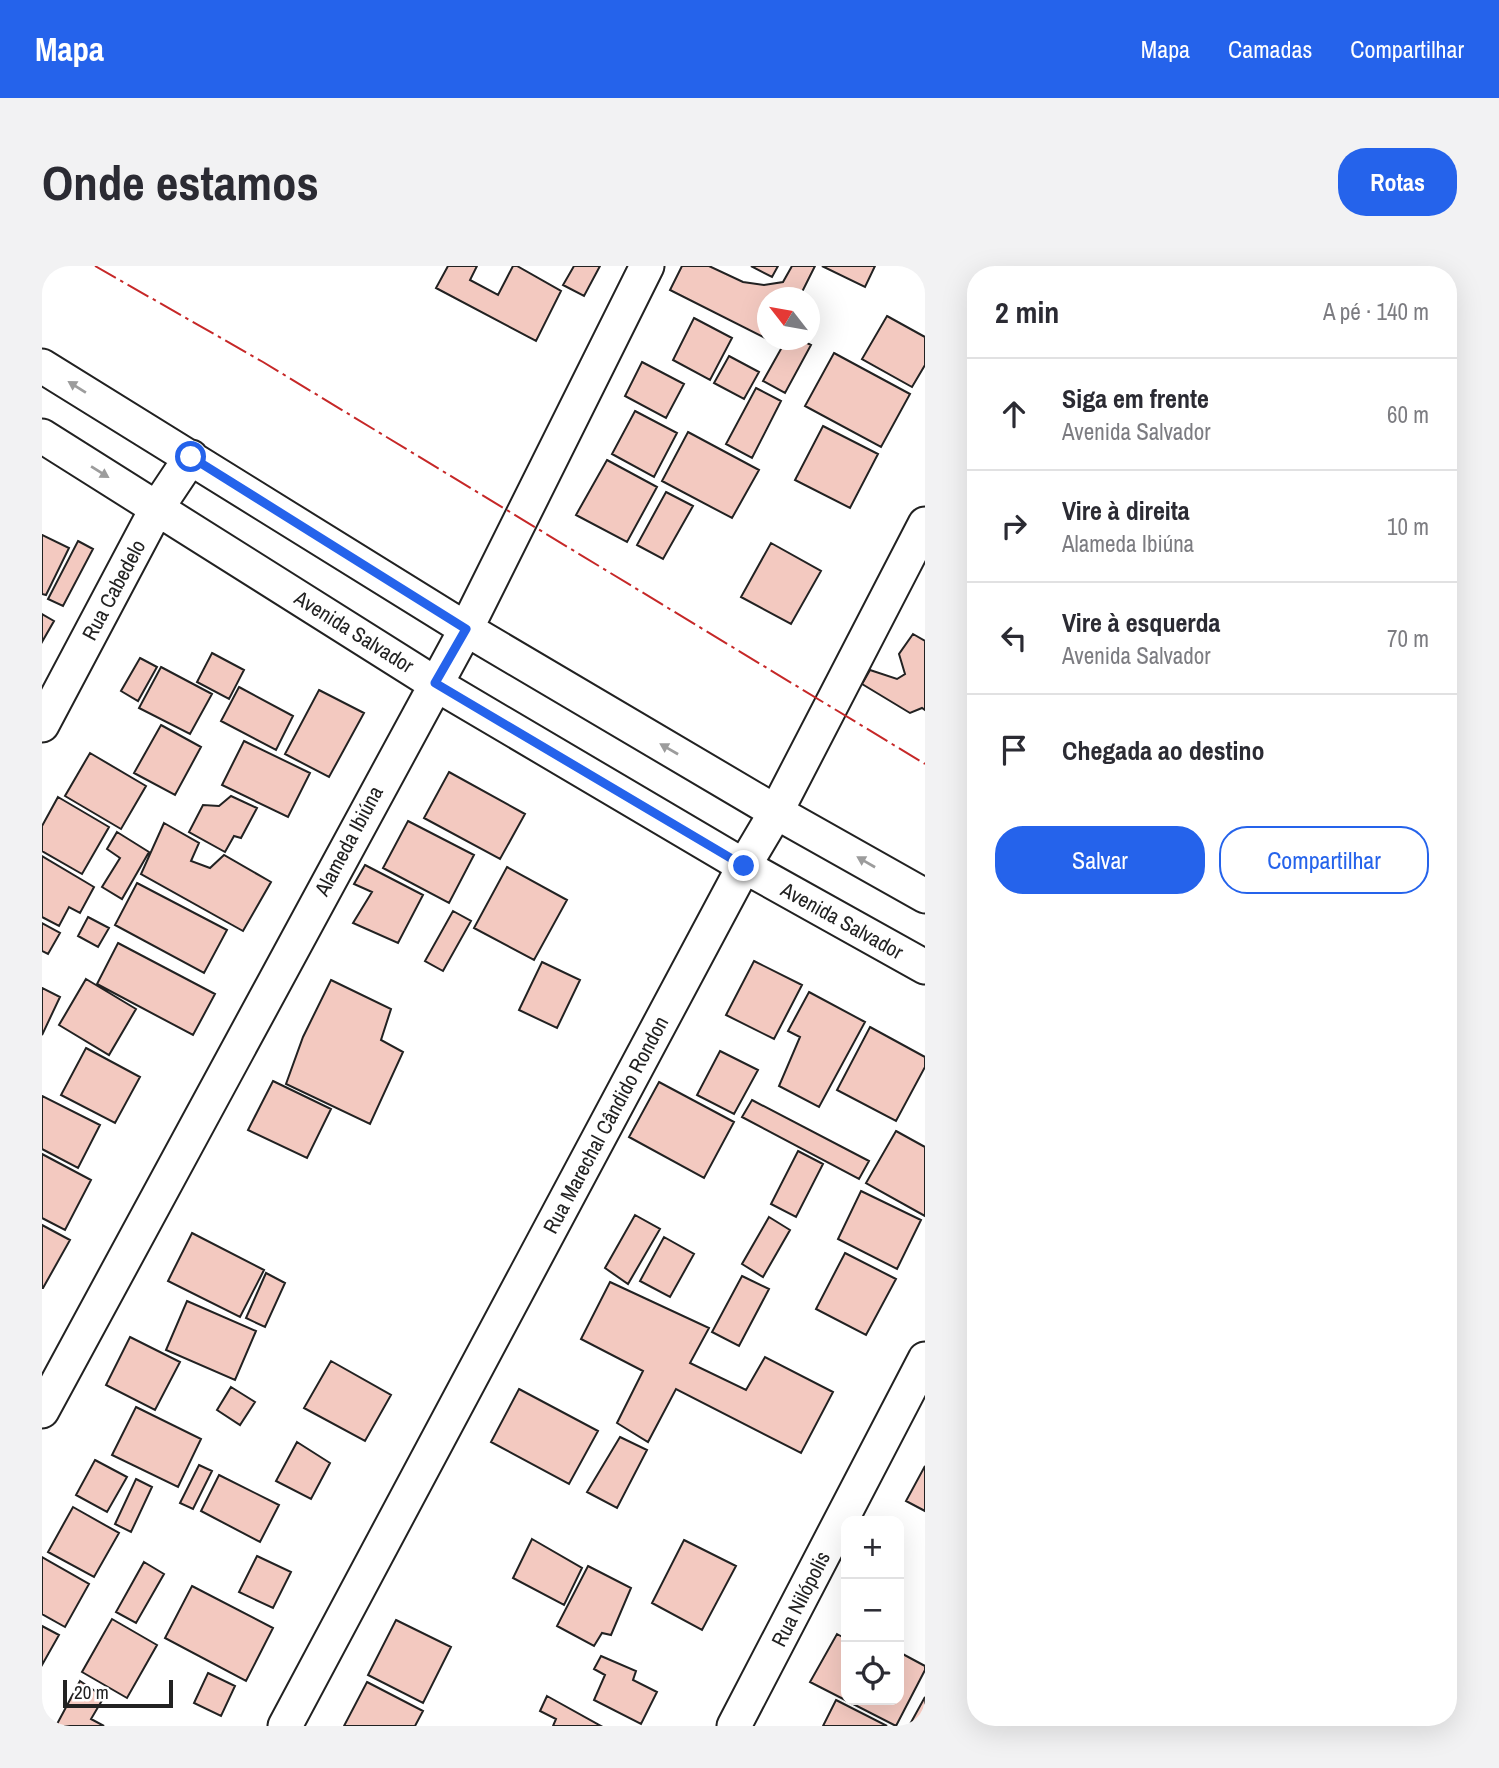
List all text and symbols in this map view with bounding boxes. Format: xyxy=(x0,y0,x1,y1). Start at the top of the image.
text: Mapa xyxy=(35,27,104,71)
text: Mapa xyxy=(1141,33,1190,65)
text: Camadas xyxy=(1228,33,1312,65)
text: Compartilhar xyxy=(1350,33,1464,65)
button: Rotas xyxy=(1338,148,1457,216)
text: Onde estamos xyxy=(42,149,319,215)
north arrow xyxy=(757,287,820,350)
text: 2 min xyxy=(995,292,1059,332)
text: A pé · 140 m xyxy=(1323,296,1429,327)
one-way arrow xyxy=(68,381,87,394)
text: Siga em frente xyxy=(1062,381,1209,416)
icon: ahead xyxy=(995,395,1033,433)
text: 60 m xyxy=(1387,399,1429,430)
text: Avenida Salvador xyxy=(1062,416,1211,447)
route start xyxy=(175,441,206,472)
one-way arrow xyxy=(90,466,109,479)
text: Vire à direita xyxy=(1062,493,1190,528)
icon: right xyxy=(995,507,1033,545)
text: 10 m xyxy=(1387,511,1429,542)
text: Alameda Ibiúna xyxy=(1062,528,1194,559)
street label: Rua Cabedelo xyxy=(75,534,152,645)
street label: Avenida Salvador xyxy=(288,583,420,680)
text: Vire à esquerda xyxy=(1062,605,1220,640)
icon: left xyxy=(995,619,1033,657)
text: 70 m xyxy=(1387,623,1429,654)
text: Avenida Salvador xyxy=(1062,640,1211,671)
icon: arrive xyxy=(995,731,1033,769)
text: Chegada ao destino xyxy=(1062,733,1265,768)
one-way arrow xyxy=(659,742,678,755)
street label: Alameda Ibiúna xyxy=(307,780,390,902)
button: Salvar xyxy=(995,826,1205,894)
button: Compartilhar xyxy=(1219,826,1429,894)
route end xyxy=(728,850,759,881)
one-way arrow xyxy=(856,856,875,868)
street label: Avenida Salvador xyxy=(775,875,909,966)
street label: Rua Marechal Cândido Rondon xyxy=(536,1011,675,1238)
map controls xyxy=(841,1516,904,1705)
button: + xyxy=(841,1516,904,1579)
street label: Rua Nilópolis xyxy=(764,1546,837,1651)
button: − xyxy=(841,1579,904,1642)
button: locate xyxy=(841,1642,904,1705)
scale bar xyxy=(63,1677,173,1709)
text: 20 m xyxy=(74,1679,109,1705)

